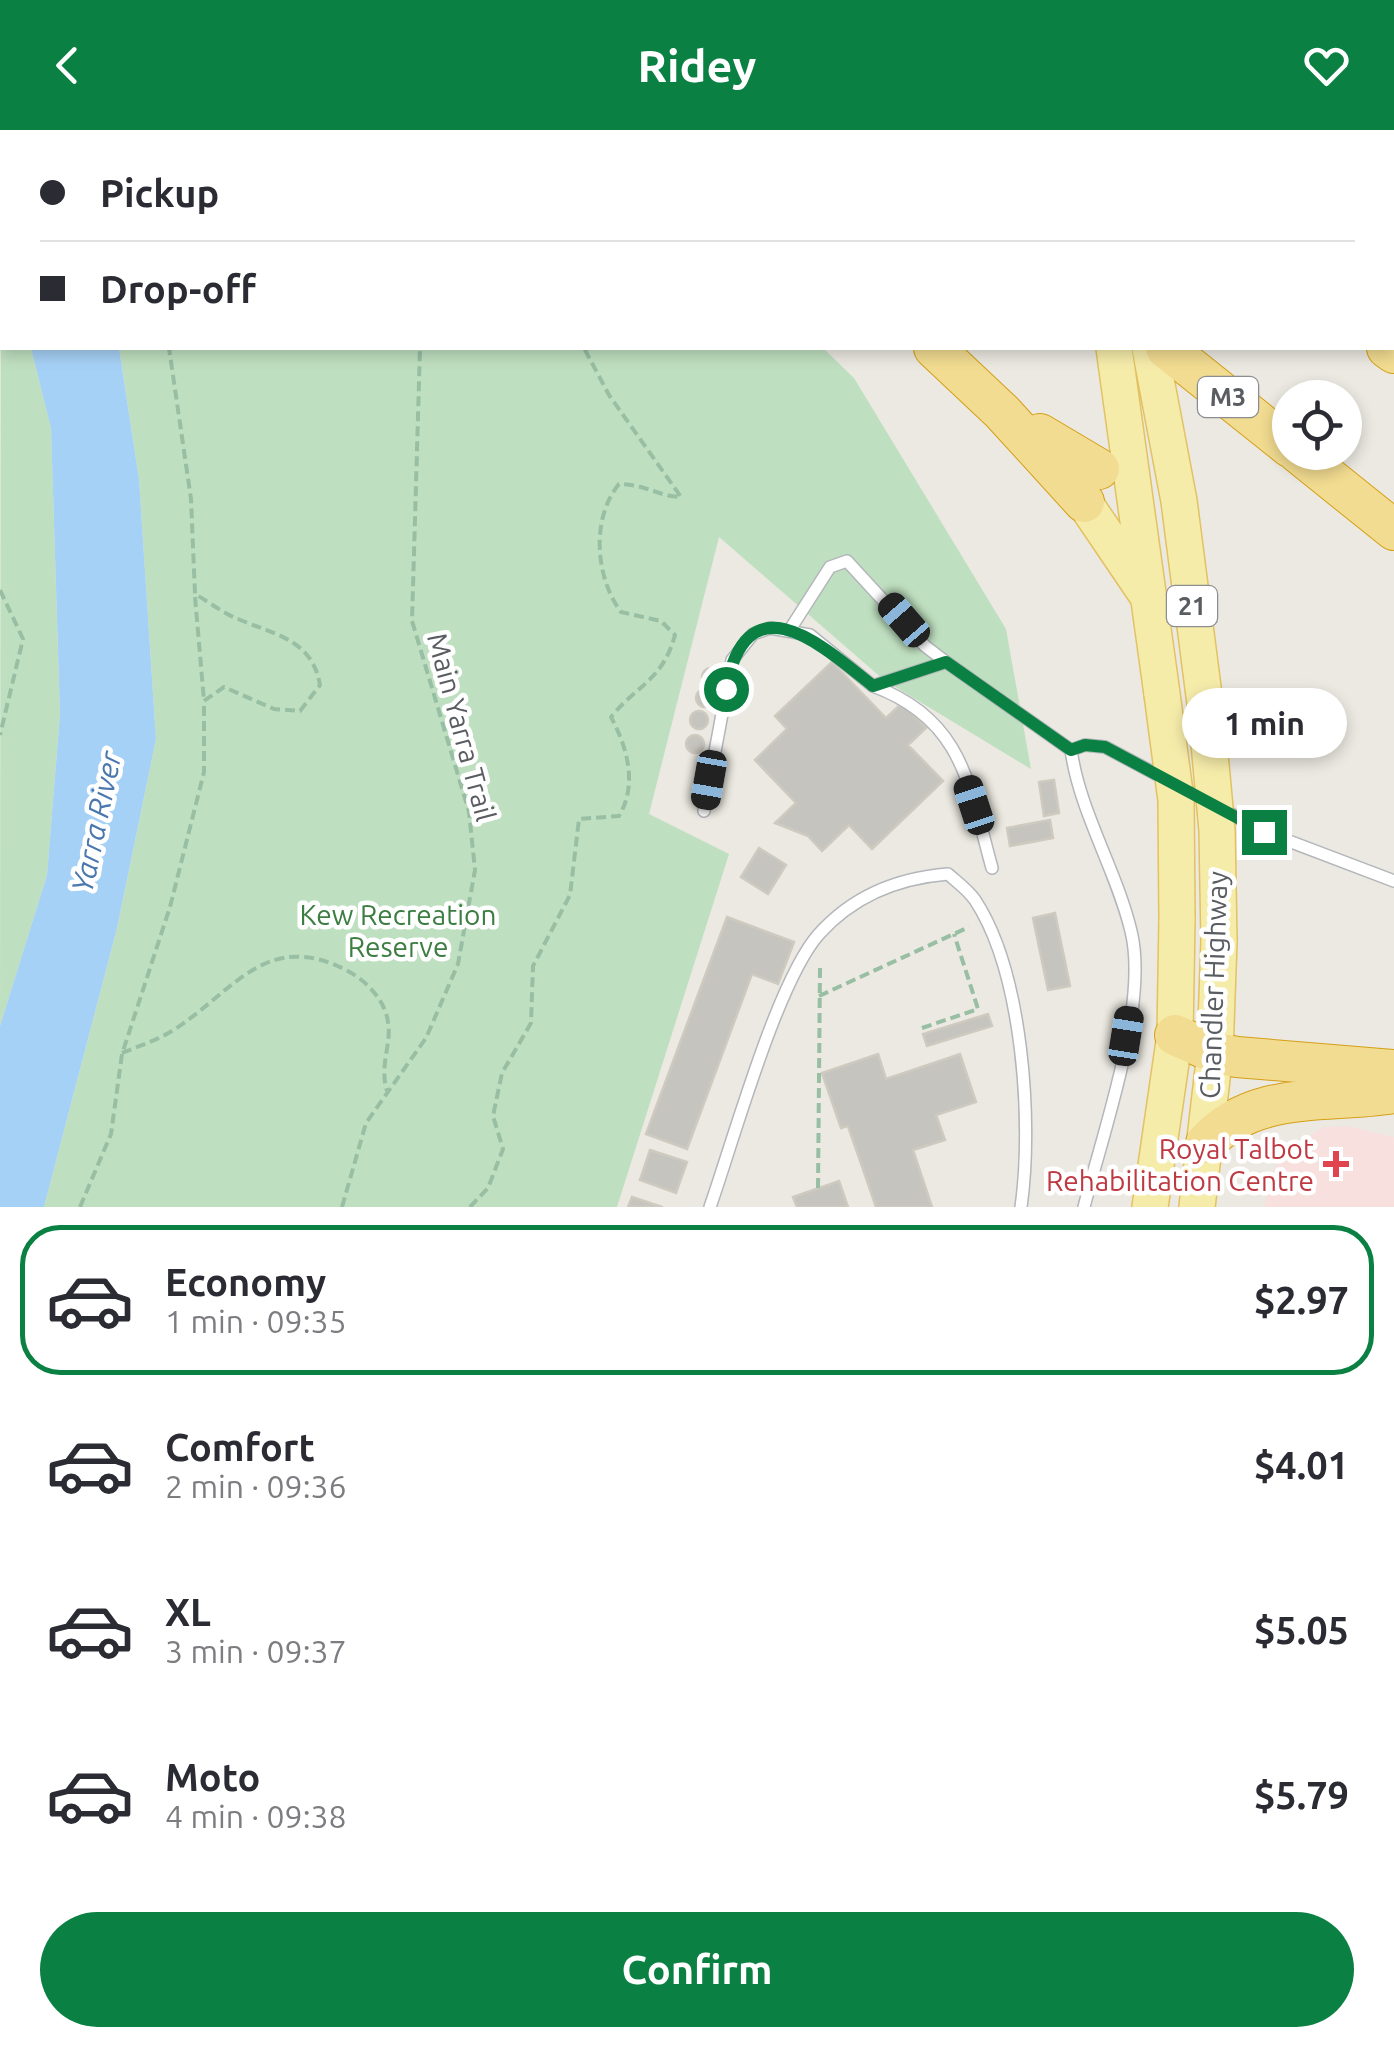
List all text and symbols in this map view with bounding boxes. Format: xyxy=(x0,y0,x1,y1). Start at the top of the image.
icon: back xyxy=(40,38,95,93)
icon: heart xyxy=(1299,38,1354,93)
text: Ridey xyxy=(638,40,756,91)
text: Pickup xyxy=(100,172,219,214)
text: Drop-off xyxy=(100,268,256,310)
road number: M3 xyxy=(1198,377,1258,417)
map controls xyxy=(1272,380,1362,470)
button: locate xyxy=(1272,380,1362,470)
road number: 21 xyxy=(1167,586,1217,626)
car xyxy=(873,588,935,652)
street label: Main Yarra Trail xyxy=(422,630,502,824)
route start xyxy=(704,667,749,712)
callout: 1 min xyxy=(1182,687,1346,757)
text: 1 min xyxy=(1224,705,1305,741)
water label: Yarra River xyxy=(64,747,128,896)
car xyxy=(689,748,729,812)
car xyxy=(950,772,998,838)
route end xyxy=(1242,810,1287,855)
street label: Chandler Highway xyxy=(1194,871,1232,1099)
park label: Kew Recreation Reserve xyxy=(300,899,496,962)
car xyxy=(1106,1004,1146,1068)
place label: Royal Talbot Rehabilitation Centre xyxy=(1046,1133,1314,1196)
marker: Royal Talbot Rehabilitation Centre xyxy=(1323,1151,1349,1177)
icon: car xyxy=(45,1255,135,1345)
text: Economy xyxy=(165,1261,326,1303)
text: $2.97 xyxy=(1254,1279,1349,1321)
text: 1 min · 09:35 xyxy=(165,1303,347,1339)
icon: car xyxy=(45,1420,135,1510)
text: Comfort xyxy=(165,1426,315,1468)
text: $4.01 xyxy=(1254,1444,1349,1486)
text: 2 min · 09:36 xyxy=(165,1468,347,1504)
icon: car xyxy=(45,1585,135,1675)
text: XL xyxy=(165,1591,211,1633)
text: $5.05 xyxy=(1254,1609,1349,1651)
text: 3 min · 09:37 xyxy=(165,1633,347,1669)
icon: car xyxy=(45,1750,135,1840)
text: Moto xyxy=(165,1756,260,1798)
text: $5.79 xyxy=(1254,1774,1349,1816)
text: 4 min · 09:38 xyxy=(165,1798,347,1834)
button: Confirm xyxy=(40,1912,1354,2027)

